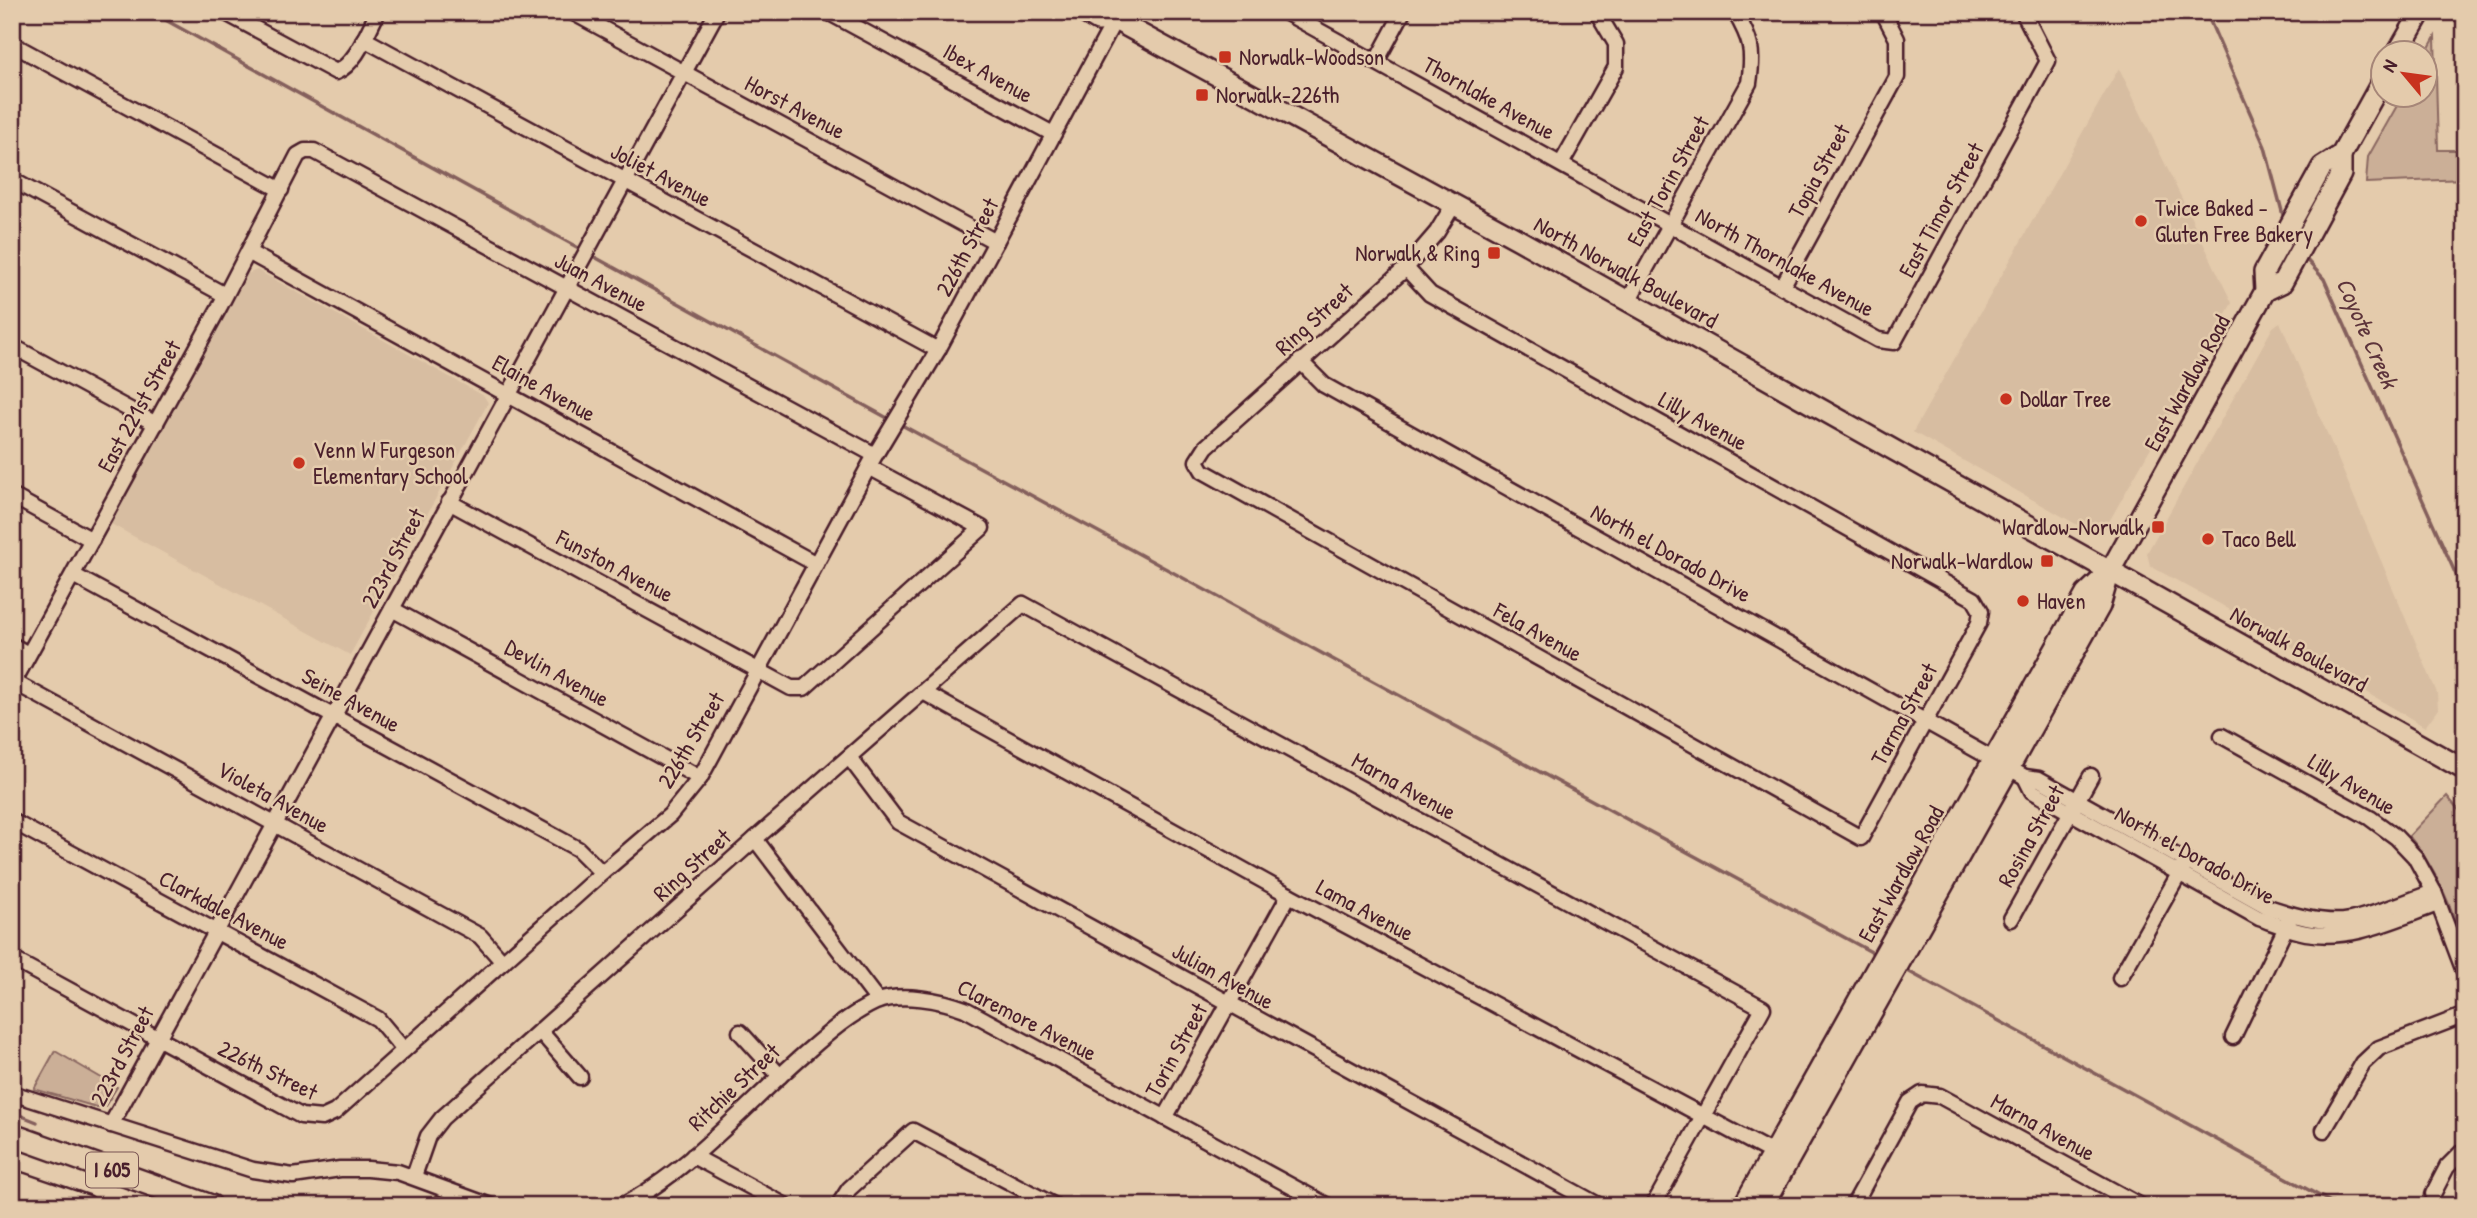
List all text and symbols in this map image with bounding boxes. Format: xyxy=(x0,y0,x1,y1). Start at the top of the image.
street label: Ibex Avenue xyxy=(938,35,1039,110)
north arrow xyxy=(2368,38,2438,108)
place label: Norwalk-Woodson xyxy=(1239,41,1384,72)
marker: Norwalk-Woodson xyxy=(1217,49,1233,65)
street label: Thornlake Avenue xyxy=(1418,49,1561,147)
text: N xyxy=(2375,55,2403,76)
street label: Horst Avenue xyxy=(740,67,851,146)
place label: Norwalk-226th xyxy=(1216,79,1340,110)
marker: Norwalk-226th xyxy=(1194,87,1210,103)
street label: East Torin Street xyxy=(1619,109,1717,251)
street label: Topia Street xyxy=(1780,117,1858,223)
street label: Joliet Avenue xyxy=(606,135,717,214)
street label: East Timor Street xyxy=(1891,136,1991,283)
street label: 226th Street xyxy=(928,191,1006,301)
place label: Twice Baked - Gluten Free Bakery xyxy=(2155,192,2313,249)
street label: North Thornlake Avenue xyxy=(1690,200,1880,324)
street label: North Norwalk Boulevard xyxy=(1529,208,1724,335)
marker: Twice Baked - Gluten Free Bakery xyxy=(2133,213,2149,229)
place label: Norwalk & Ring xyxy=(1355,237,1480,268)
street label: Juan Avenue xyxy=(549,244,653,319)
marker: Norwalk & Ring xyxy=(1486,245,1502,261)
water label: Coyote Creek xyxy=(2329,272,2407,395)
street label: Ring Street xyxy=(1268,275,1360,362)
street label: East Wardlow Road xyxy=(2136,309,2237,456)
street label: East 221st Street xyxy=(89,333,188,477)
street label: Elaine Avenue xyxy=(487,346,601,429)
place label: Dollar Tree xyxy=(2020,383,2111,414)
street label: Lilly Avenue xyxy=(1653,384,1753,458)
marker: Dollar Tree xyxy=(1998,391,2014,407)
place label: Venn W Furgeson Elementary School xyxy=(313,434,469,491)
marker: Venn W Furgeson Elementary School xyxy=(291,455,307,471)
street label: North el Dorado Drive xyxy=(1586,496,1757,609)
street label: 223rd Street xyxy=(353,502,432,613)
place label: Wardlow-Norwalk xyxy=(2002,511,2144,542)
marker: Wardlow-Norwalk xyxy=(2150,519,2166,535)
street label: Funston Avenue xyxy=(550,521,679,609)
place label: Taco Bell xyxy=(2222,523,2297,554)
marker: Taco Bell xyxy=(2200,531,2216,547)
place label: Norwalk-Wardlow xyxy=(1891,545,2033,576)
marker: Norwalk-Wardlow xyxy=(2039,553,2055,569)
place label: Haven xyxy=(2037,585,2086,616)
marker: Haven xyxy=(2015,593,2031,609)
street label: Fela Avenue xyxy=(1488,594,1588,669)
street label: Norwalk Boulevard xyxy=(2225,598,2373,699)
street label: Devlin Avenue xyxy=(500,631,615,714)
street label: Tarma Street xyxy=(1863,656,1945,770)
street label: Seine Avenue xyxy=(296,660,406,739)
street label: 226th Street xyxy=(650,685,732,794)
street label: Marna Avenue xyxy=(1347,744,1462,827)
street label: Lilly Avenue xyxy=(2303,745,2402,822)
street label: Violeta Avenue xyxy=(212,753,335,840)
street label: Rosina Street xyxy=(1990,778,2072,892)
street label: North el Dorado Drive xyxy=(2110,798,2281,911)
street label: East Wardlow Road xyxy=(1850,800,1951,947)
street label: Ring Street xyxy=(646,821,738,908)
street label: Clarkdale Avenue xyxy=(154,862,295,957)
street label: Lama Avenue xyxy=(1311,871,1419,948)
street label: Julian Avenue xyxy=(1167,935,1280,1016)
street label: Claremore Avenue xyxy=(952,971,1102,1068)
street label: Torin Street xyxy=(1137,996,1215,1102)
street label: 223rd Street xyxy=(82,1000,161,1111)
street label: 226th Street xyxy=(213,1032,324,1107)
street label: Ritchie Street xyxy=(681,1035,787,1137)
street label: Marna Avenue xyxy=(1986,1085,2101,1168)
road number: I 605 xyxy=(86,1152,138,1188)

